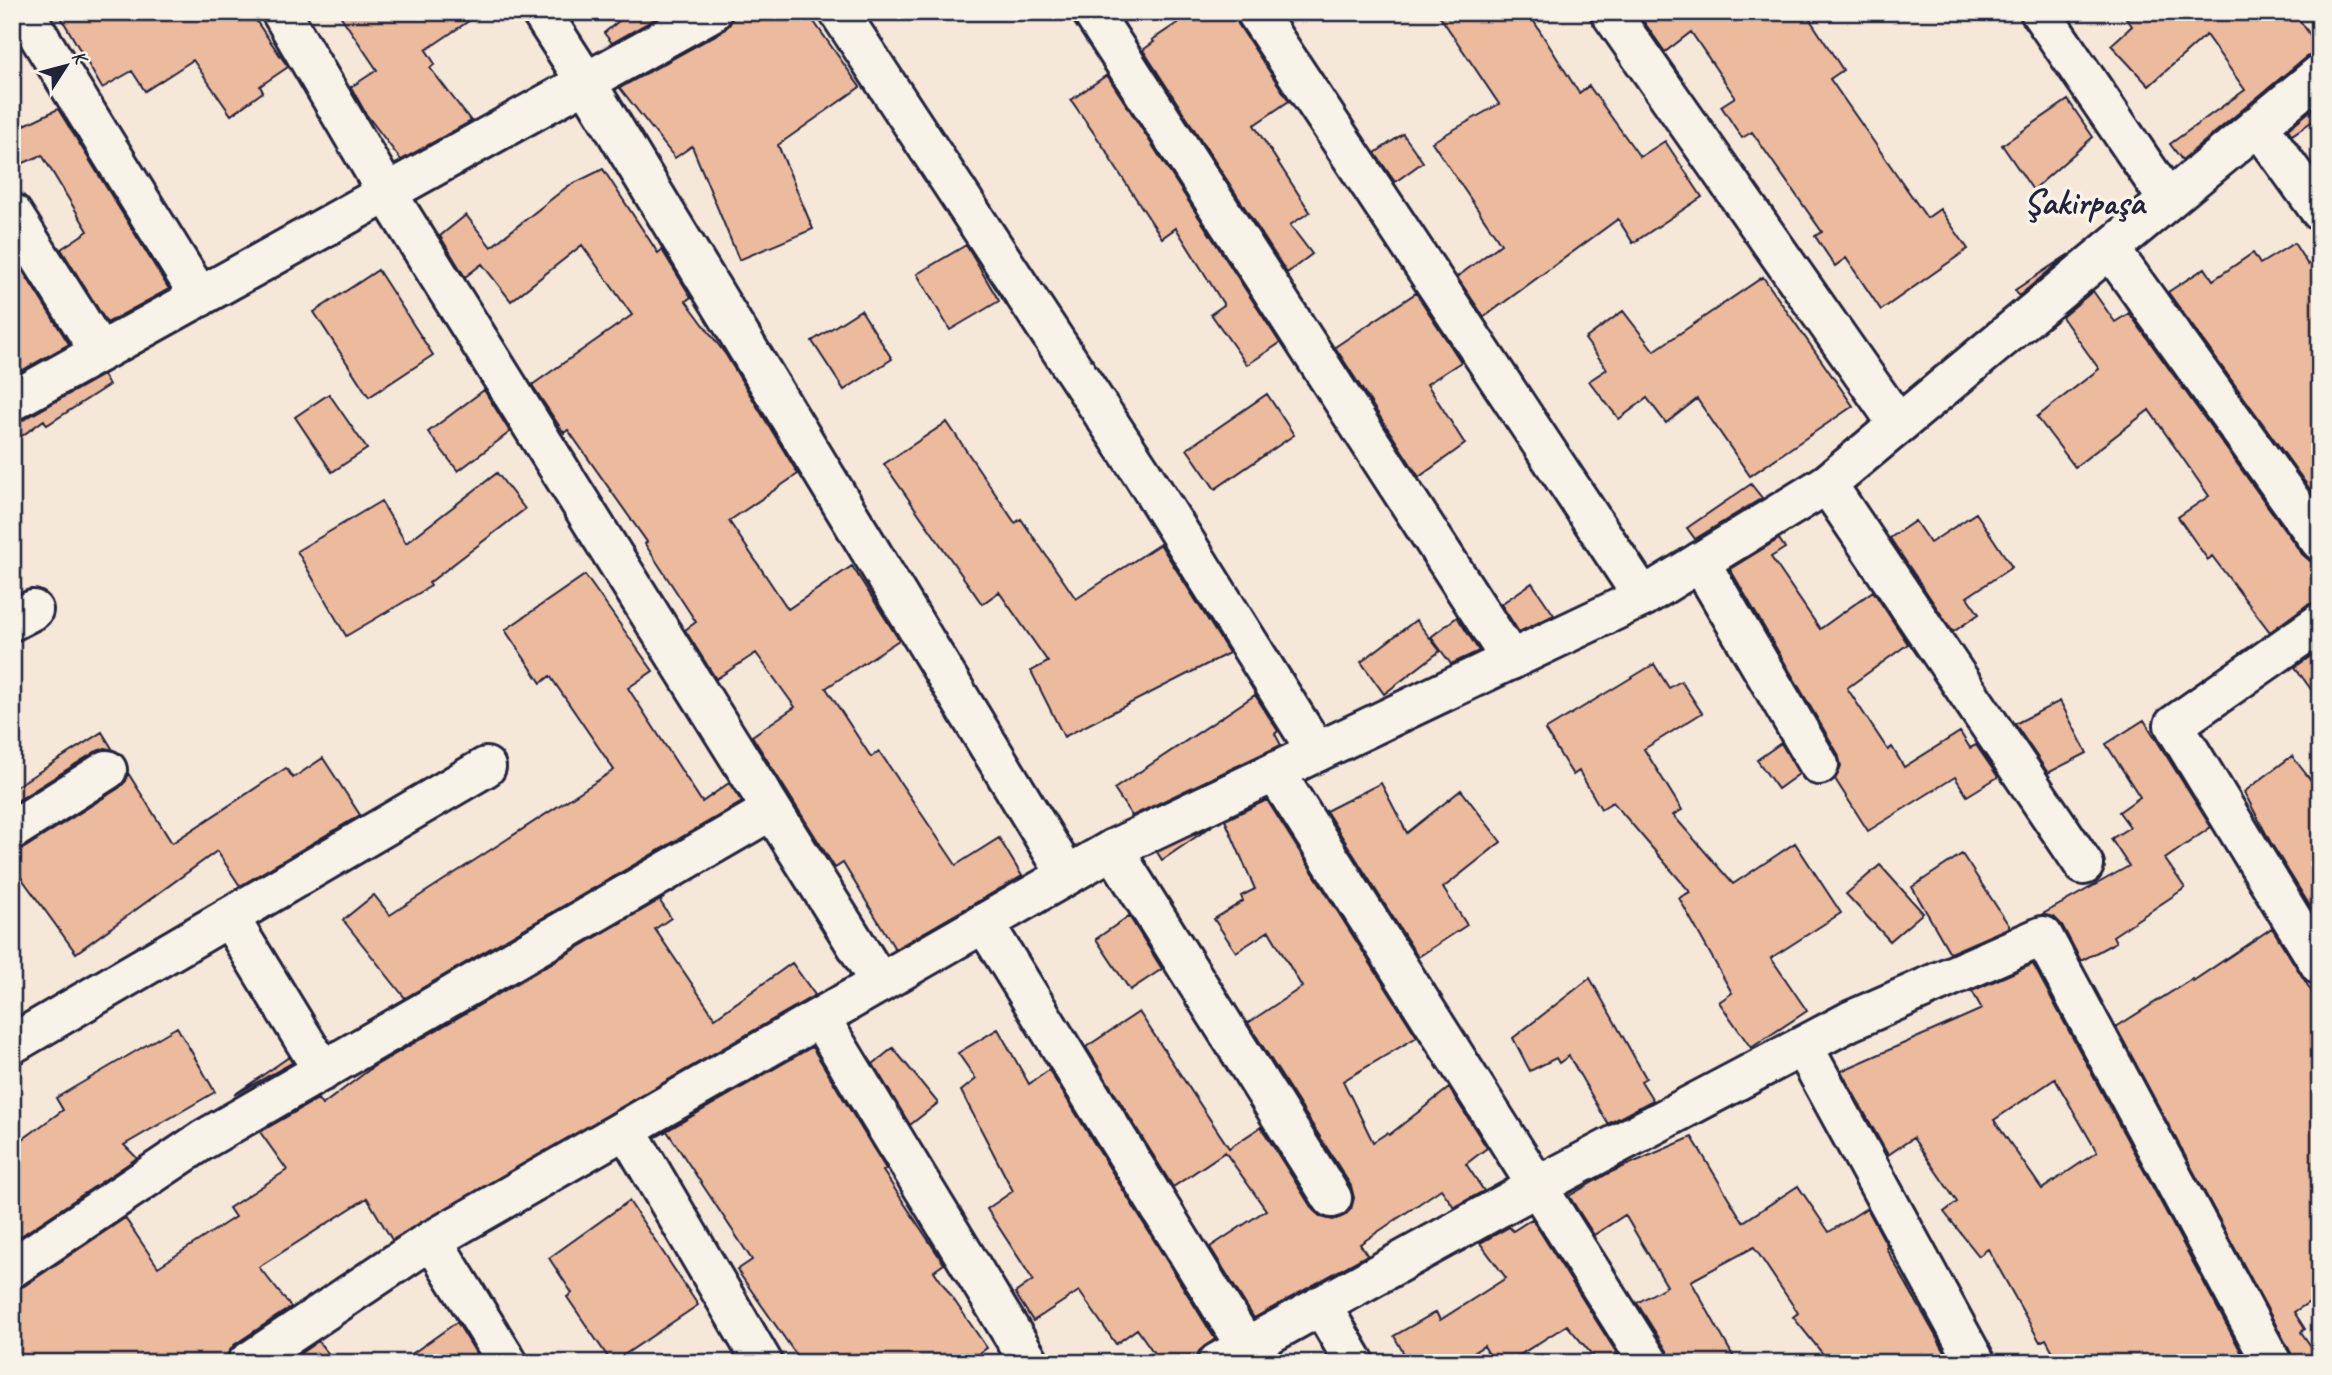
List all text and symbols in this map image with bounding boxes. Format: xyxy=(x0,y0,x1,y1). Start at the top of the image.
north arrow xyxy=(32,32,102,102)
text: K xyxy=(66,46,94,71)
district label: Şakirpaşa xyxy=(2024,180,2148,225)

